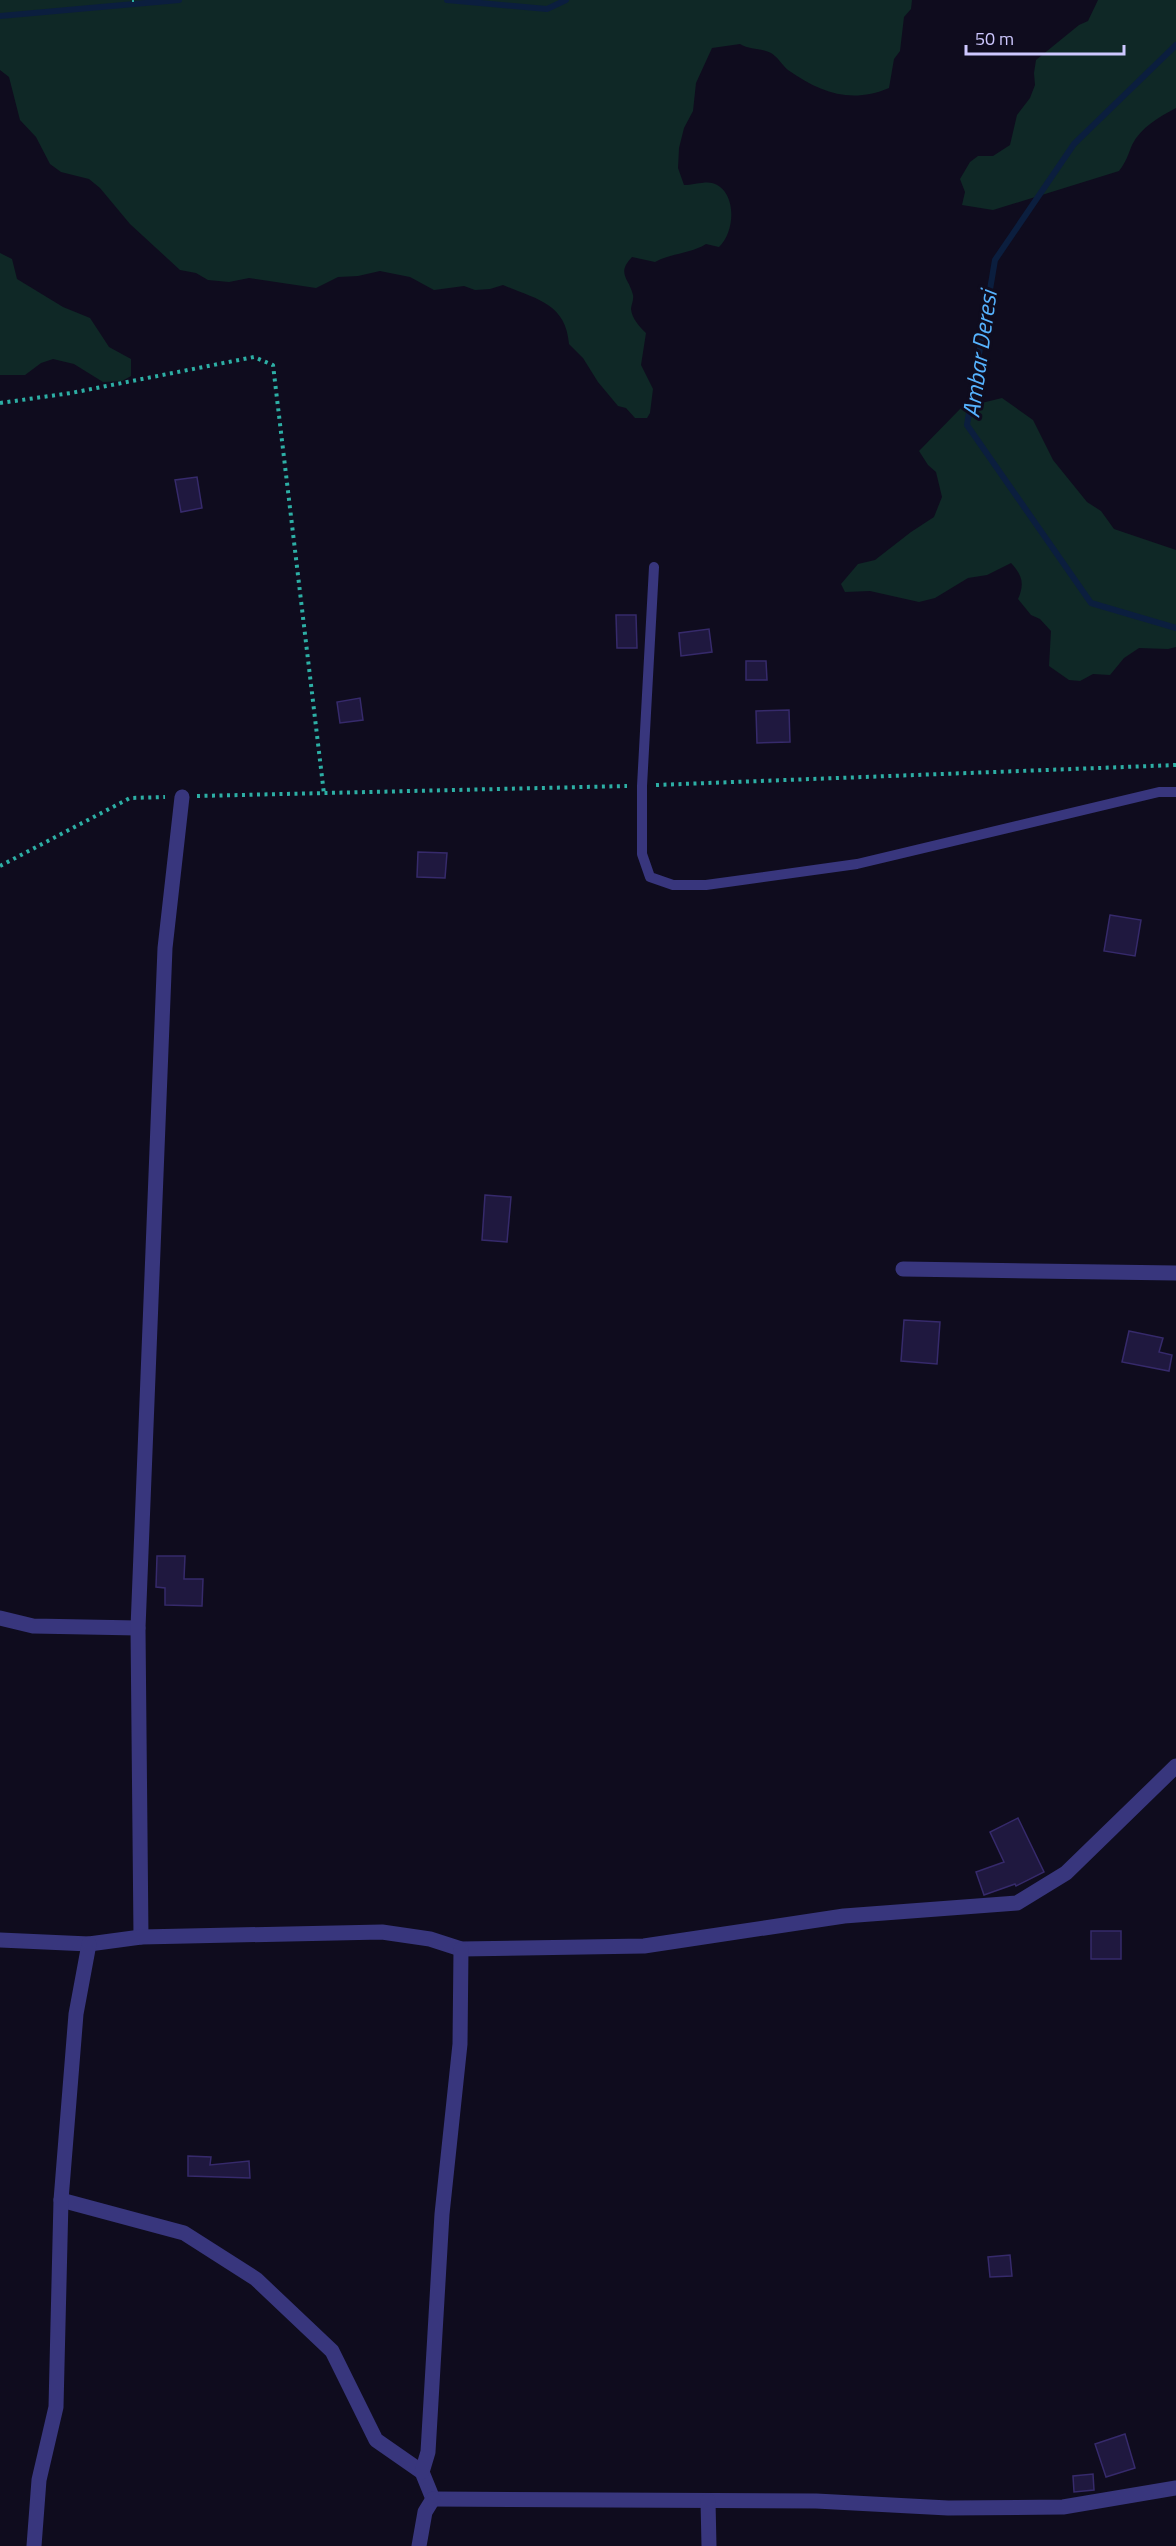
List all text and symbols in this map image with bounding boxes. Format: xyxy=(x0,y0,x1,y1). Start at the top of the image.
scale bar xyxy=(966,18,1124,56)
text: 50 m xyxy=(975,25,1014,52)
water label: Ambar Deresi xyxy=(952,285,1006,420)

